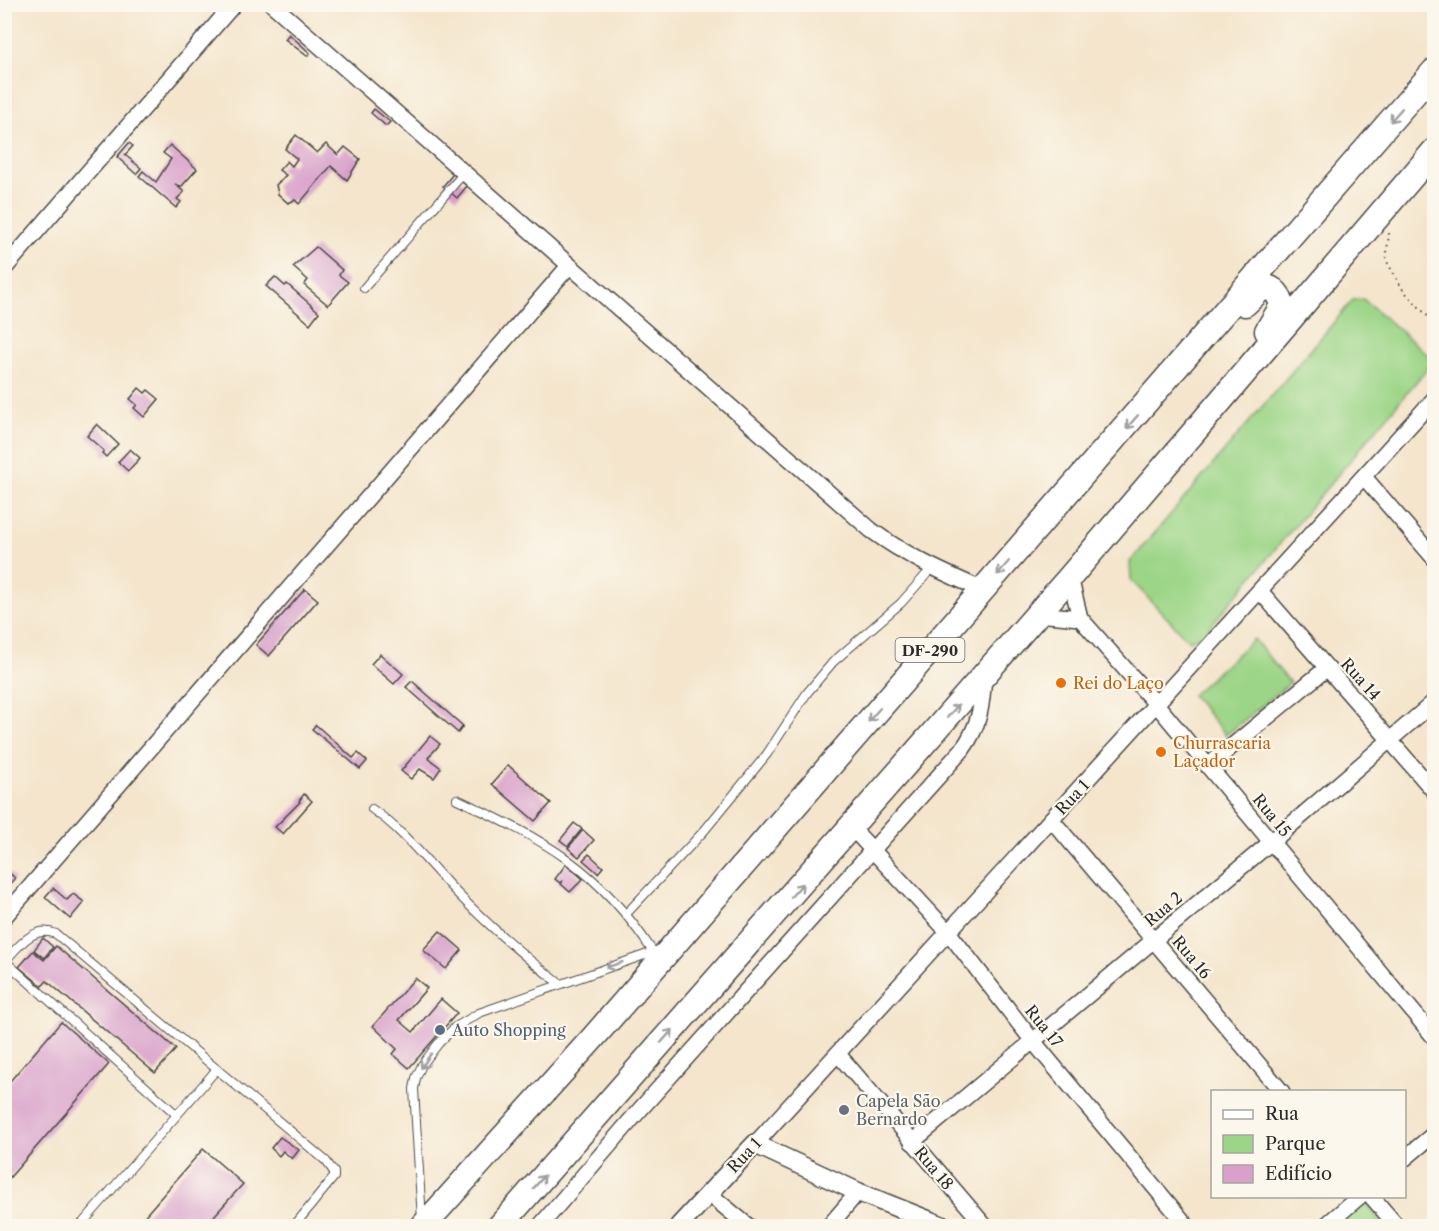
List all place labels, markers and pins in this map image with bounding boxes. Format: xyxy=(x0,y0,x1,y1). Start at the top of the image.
place label: Rei do Laço xyxy=(1073,673,1164,693)
marker: Rei do Laço xyxy=(1054,676,1068,690)
place label: Churrascaria Laçador xyxy=(1173,733,1271,771)
marker: Churrascaria Laçador xyxy=(1154,745,1168,759)
place label: Auto Shopping xyxy=(451,1020,566,1040)
marker: Auto Shopping xyxy=(433,1023,447,1037)
place label: Capela São Bernardo xyxy=(856,1091,941,1129)
marker: Capela São Bernardo xyxy=(837,1103,851,1117)

